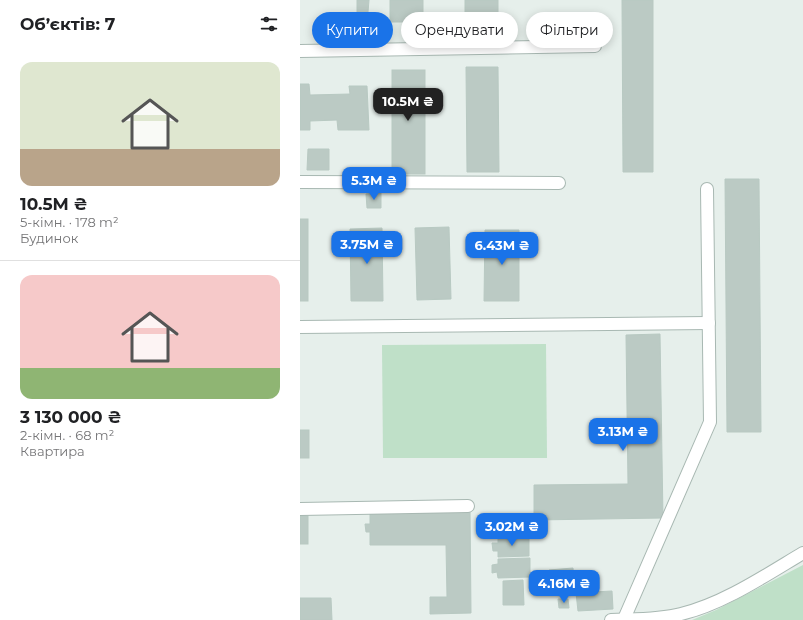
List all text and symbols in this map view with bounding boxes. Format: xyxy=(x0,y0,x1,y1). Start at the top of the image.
chip: Купити xyxy=(312,12,393,48)
chip: Орендувати xyxy=(401,12,518,48)
chip: Фільтри xyxy=(526,12,613,48)
icon: filters xyxy=(258,13,280,35)
text: Об’єктів: 7 xyxy=(20,14,115,34)
icon: home xyxy=(114,88,186,160)
pin: 10.5M ₴ xyxy=(371,88,445,122)
text: 10.5M ₴ xyxy=(382,93,434,109)
pin: 5.3M ₴ xyxy=(341,167,407,201)
text: 5.3M ₴ xyxy=(351,172,397,188)
text: 10.5M ₴ xyxy=(20,194,88,214)
text: 5-кімн. · 178 m² xyxy=(20,214,119,230)
text: Будинок xyxy=(20,230,78,246)
pin: 3.75M ₴ xyxy=(330,231,404,265)
pin: 6.43M ₴ xyxy=(465,232,539,266)
text: 3.75M ₴ xyxy=(340,236,394,252)
text: 6.43M ₴ xyxy=(474,237,530,253)
icon: home xyxy=(114,301,186,373)
text: 3 130 000 ₴ xyxy=(20,407,121,427)
pin: 3.13M ₴ xyxy=(586,418,660,452)
text: 3.13M ₴ xyxy=(598,423,648,439)
text: 2-кімн. · 68 m² xyxy=(20,427,114,443)
text: Квартира xyxy=(20,443,85,459)
pin: 3.02M ₴ xyxy=(475,513,549,547)
text: 3.02M ₴ xyxy=(485,518,539,534)
pin: 4.16M ₴ xyxy=(527,570,601,604)
text: 4.16M ₴ xyxy=(538,575,590,591)

